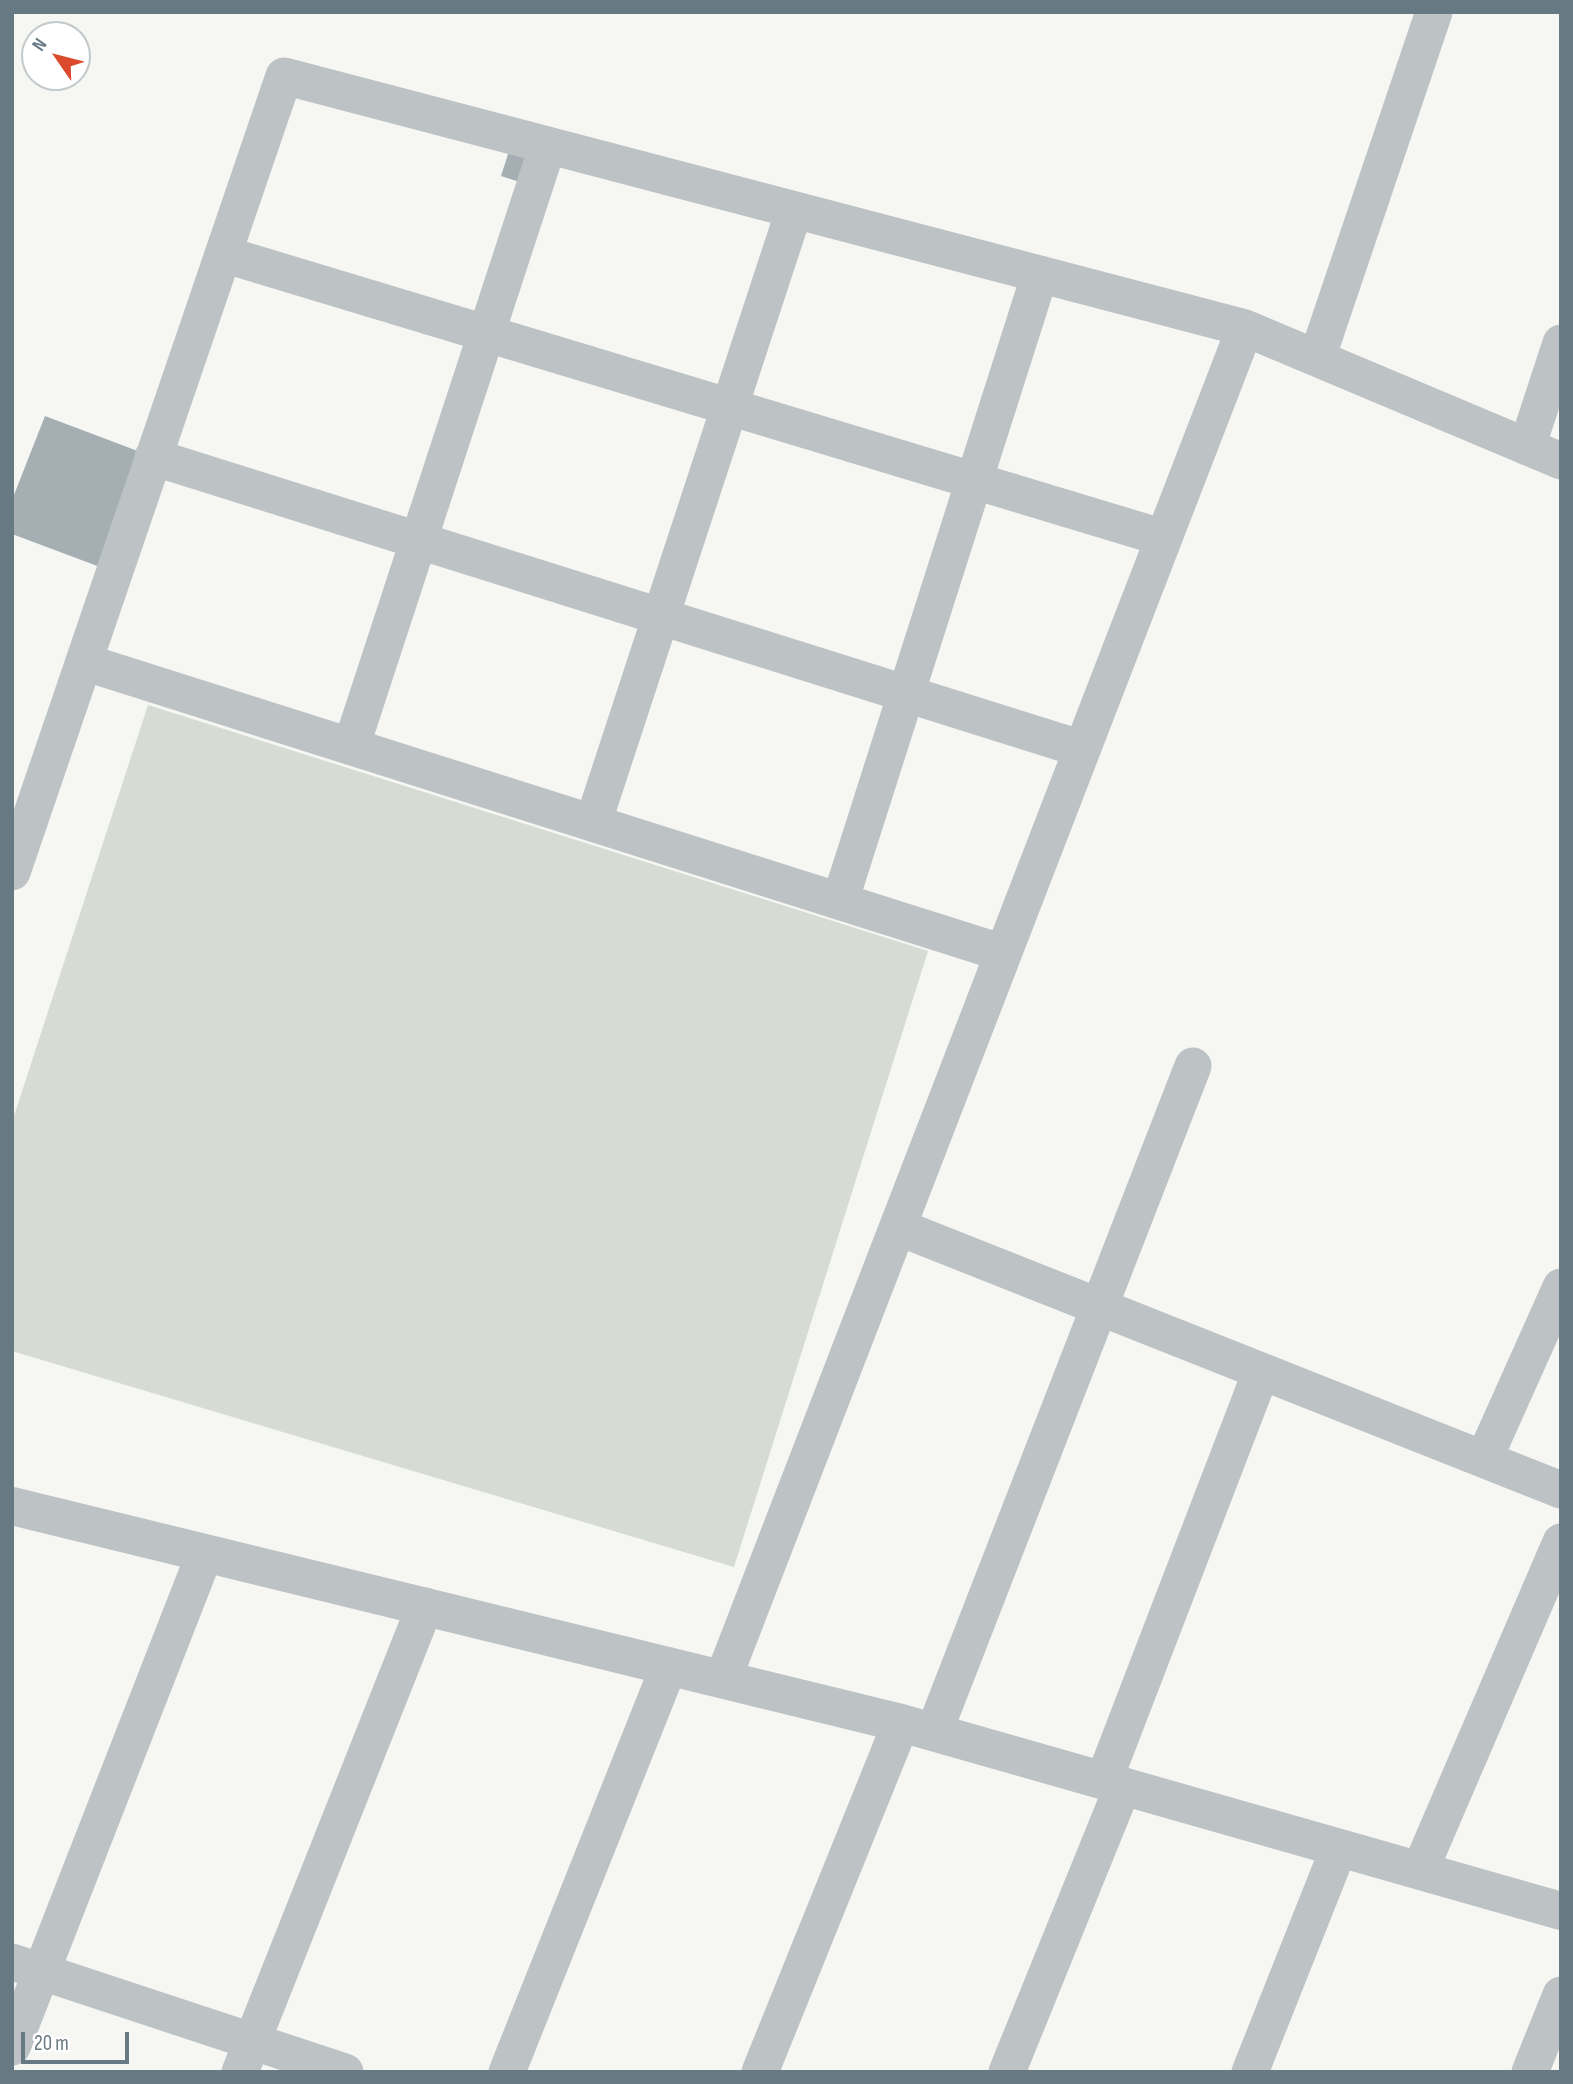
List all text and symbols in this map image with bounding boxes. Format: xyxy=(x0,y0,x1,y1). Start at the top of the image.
north arrow xyxy=(21,21,91,91)
text: N xyxy=(28,34,52,56)
scale bar xyxy=(24,2018,133,2062)
text: 20 m xyxy=(34,2031,69,2056)

